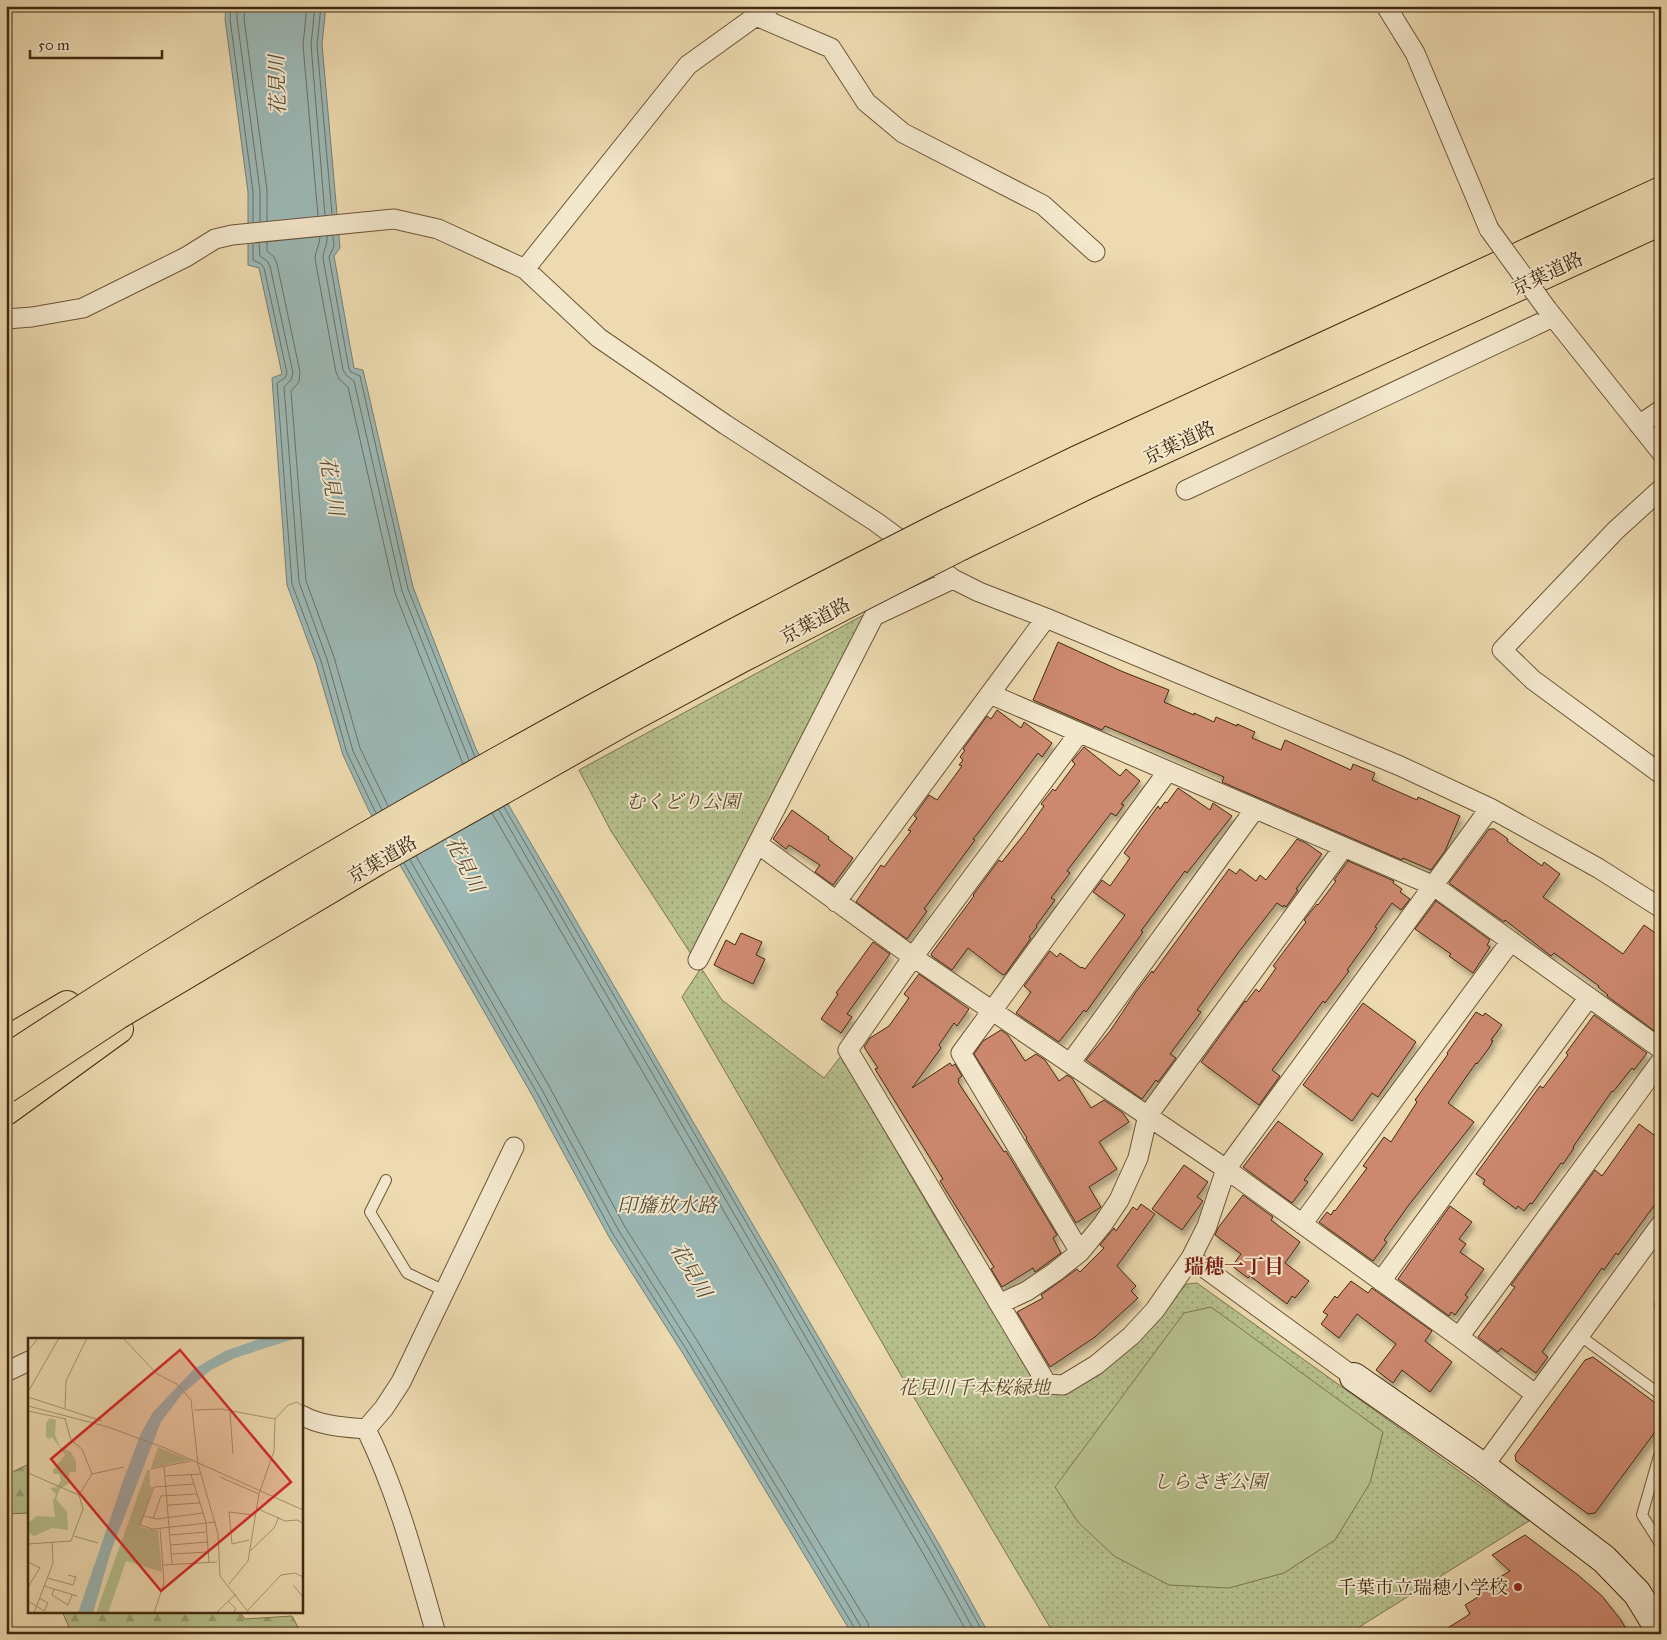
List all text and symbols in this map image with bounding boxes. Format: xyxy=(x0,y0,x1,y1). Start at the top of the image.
scale bar xyxy=(30,28,162,60)
text: 50 m xyxy=(38,36,70,54)
water label: 花見川 xyxy=(264,53,290,115)
street label: 京葉道路 xyxy=(1508,247,1587,300)
street label: 京葉道路 xyxy=(1140,416,1219,469)
water label: 花見川 xyxy=(315,454,349,520)
street label: 京葉道路 xyxy=(776,592,854,648)
park label: むくどり公園 xyxy=(626,790,743,813)
street label: 京葉道路 xyxy=(344,830,421,888)
water label: 花見川 xyxy=(441,832,490,898)
water label: 印旛放水路 xyxy=(617,1193,719,1217)
water label: 花見川 xyxy=(665,1238,718,1304)
district label: 瑞穂一丁目 xyxy=(1184,1254,1284,1278)
inset map xyxy=(28,1338,302,1612)
park label: 花見川千本桜緑地 xyxy=(898,1376,1052,1399)
park label: しらさぎ公園 xyxy=(1153,1470,1270,1493)
place label: 千葉市立瑞穂小学校 xyxy=(1337,1576,1508,1599)
marker: 千葉市立瑞穂小学校 xyxy=(1512,1581,1524,1593)

